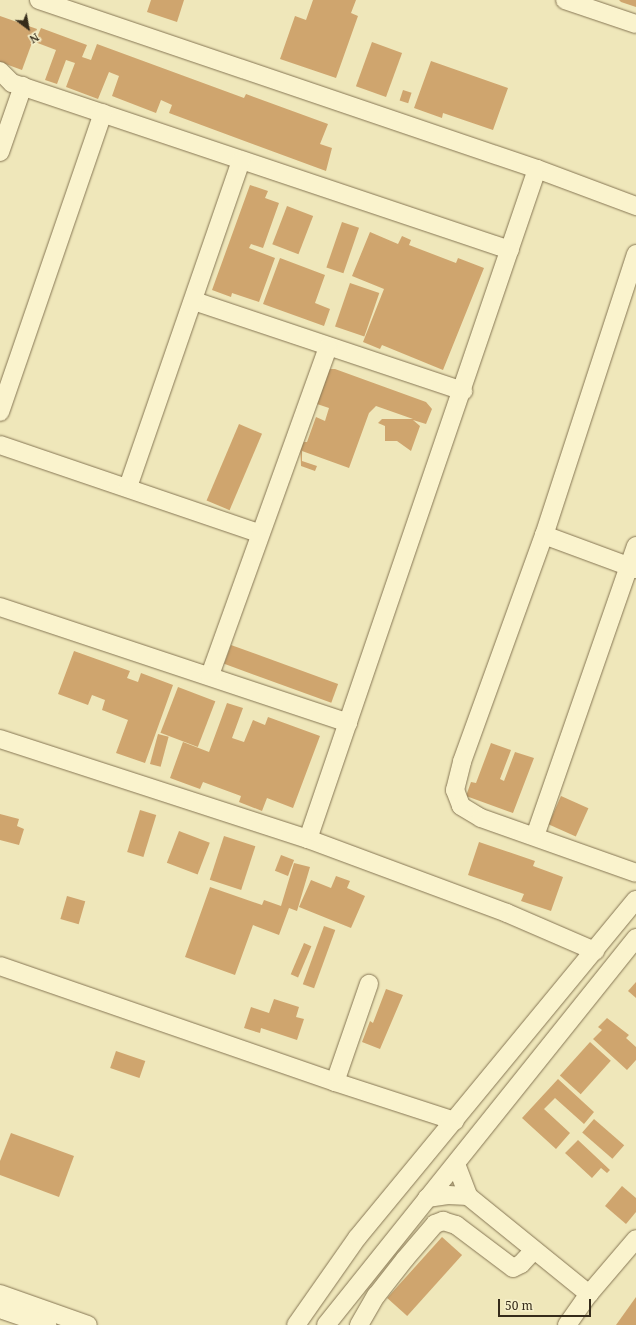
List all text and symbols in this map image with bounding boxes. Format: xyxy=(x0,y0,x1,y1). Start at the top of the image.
north arrow xyxy=(8,8,48,48)
text: N xyxy=(27,30,42,47)
scale bar xyxy=(500,1291,593,1317)
text: 50 m xyxy=(505,1297,533,1314)

